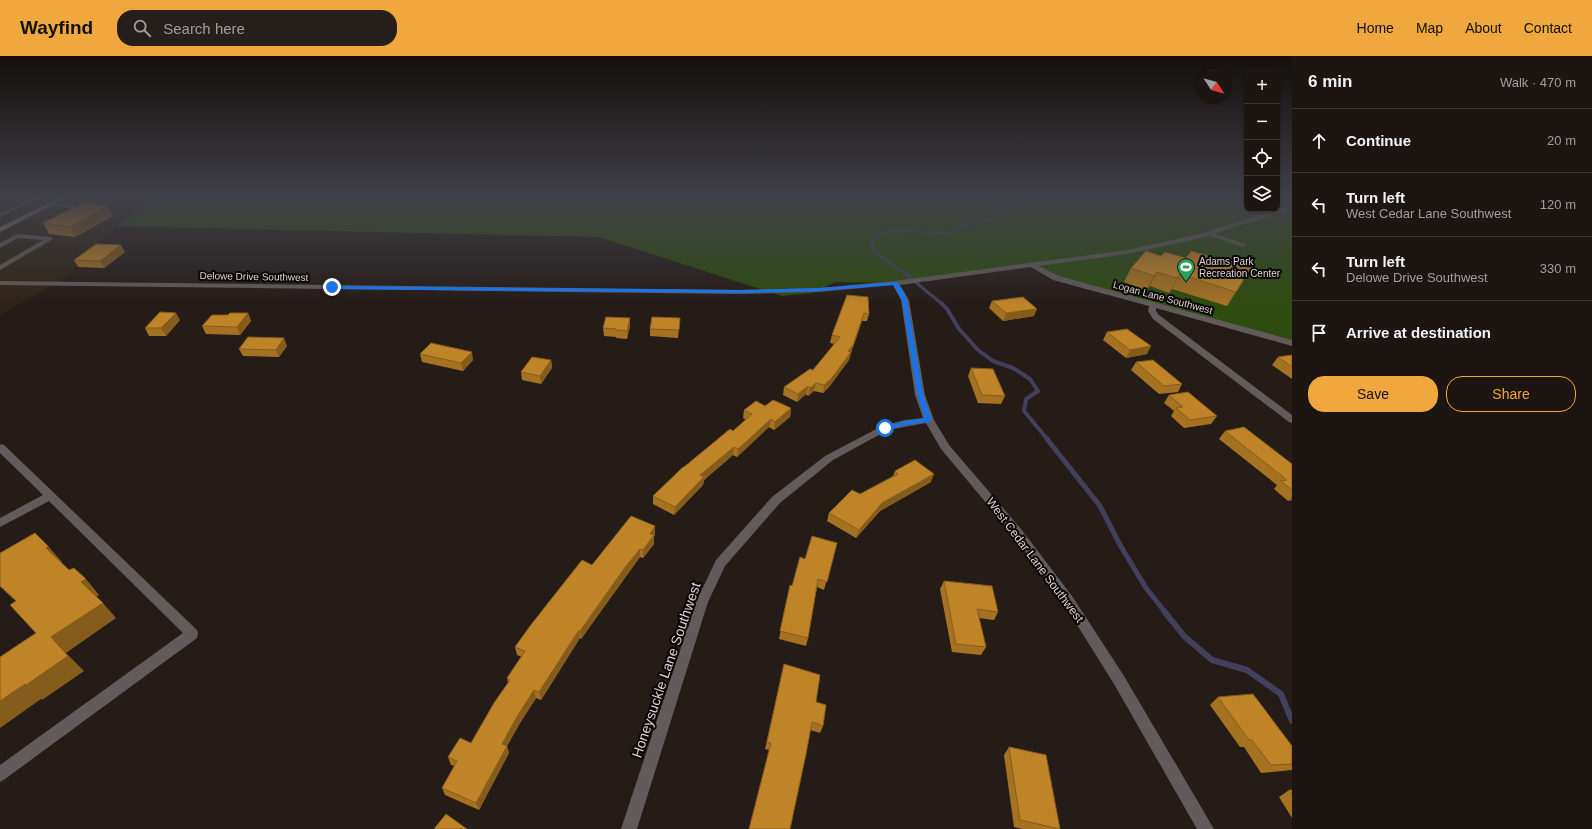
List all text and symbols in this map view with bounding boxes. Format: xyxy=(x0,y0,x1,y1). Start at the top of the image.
search box xyxy=(117,10,397,46)
text: Wayfind xyxy=(20,17,93,38)
icon: search xyxy=(131,17,153,39)
text: Search here xyxy=(163,20,245,37)
text: Home xyxy=(1357,20,1394,36)
text: Map xyxy=(1416,20,1443,36)
text: About xyxy=(1465,20,1502,36)
text: Contact xyxy=(1524,20,1572,36)
north arrow xyxy=(1196,68,1232,104)
map controls xyxy=(1244,68,1280,212)
button: + xyxy=(1244,68,1280,104)
text: 6 min xyxy=(1308,72,1352,91)
text: Walk · 470 m xyxy=(1500,75,1576,90)
button: − xyxy=(1244,104,1280,140)
icon: ahead xyxy=(1308,130,1330,152)
text: Continue xyxy=(1346,132,1411,149)
text: 20 m xyxy=(1547,133,1576,148)
button: locate xyxy=(1244,140,1280,176)
button: layers xyxy=(1244,176,1280,212)
text: Turn left xyxy=(1346,189,1405,206)
icon: left xyxy=(1308,194,1330,216)
text: 120 m xyxy=(1540,197,1576,212)
text: West Cedar Lane Southwest xyxy=(1346,206,1511,221)
text: Turn left xyxy=(1346,253,1405,270)
place label: Adams Park Recreation Center xyxy=(1199,256,1281,279)
sports icon: Adams Park Recreation Center xyxy=(1176,257,1196,282)
icon: left xyxy=(1308,258,1330,280)
text: 330 m xyxy=(1540,261,1576,276)
street label: Delowe Drive Southwest xyxy=(199,270,309,283)
text: Delowe Drive Southwest xyxy=(1346,270,1488,285)
route end xyxy=(323,278,341,296)
street label: Logan Lane Southwest xyxy=(1112,279,1214,316)
icon: arrive xyxy=(1308,322,1330,344)
text: Arrive at destination xyxy=(1346,324,1491,341)
button: Save xyxy=(1308,376,1438,412)
button: Share xyxy=(1446,376,1576,412)
route start xyxy=(876,419,894,437)
street label: West Cedar Lane Southwest xyxy=(984,495,1087,626)
street label: Honeysuckle Lane Southwest xyxy=(628,580,704,760)

